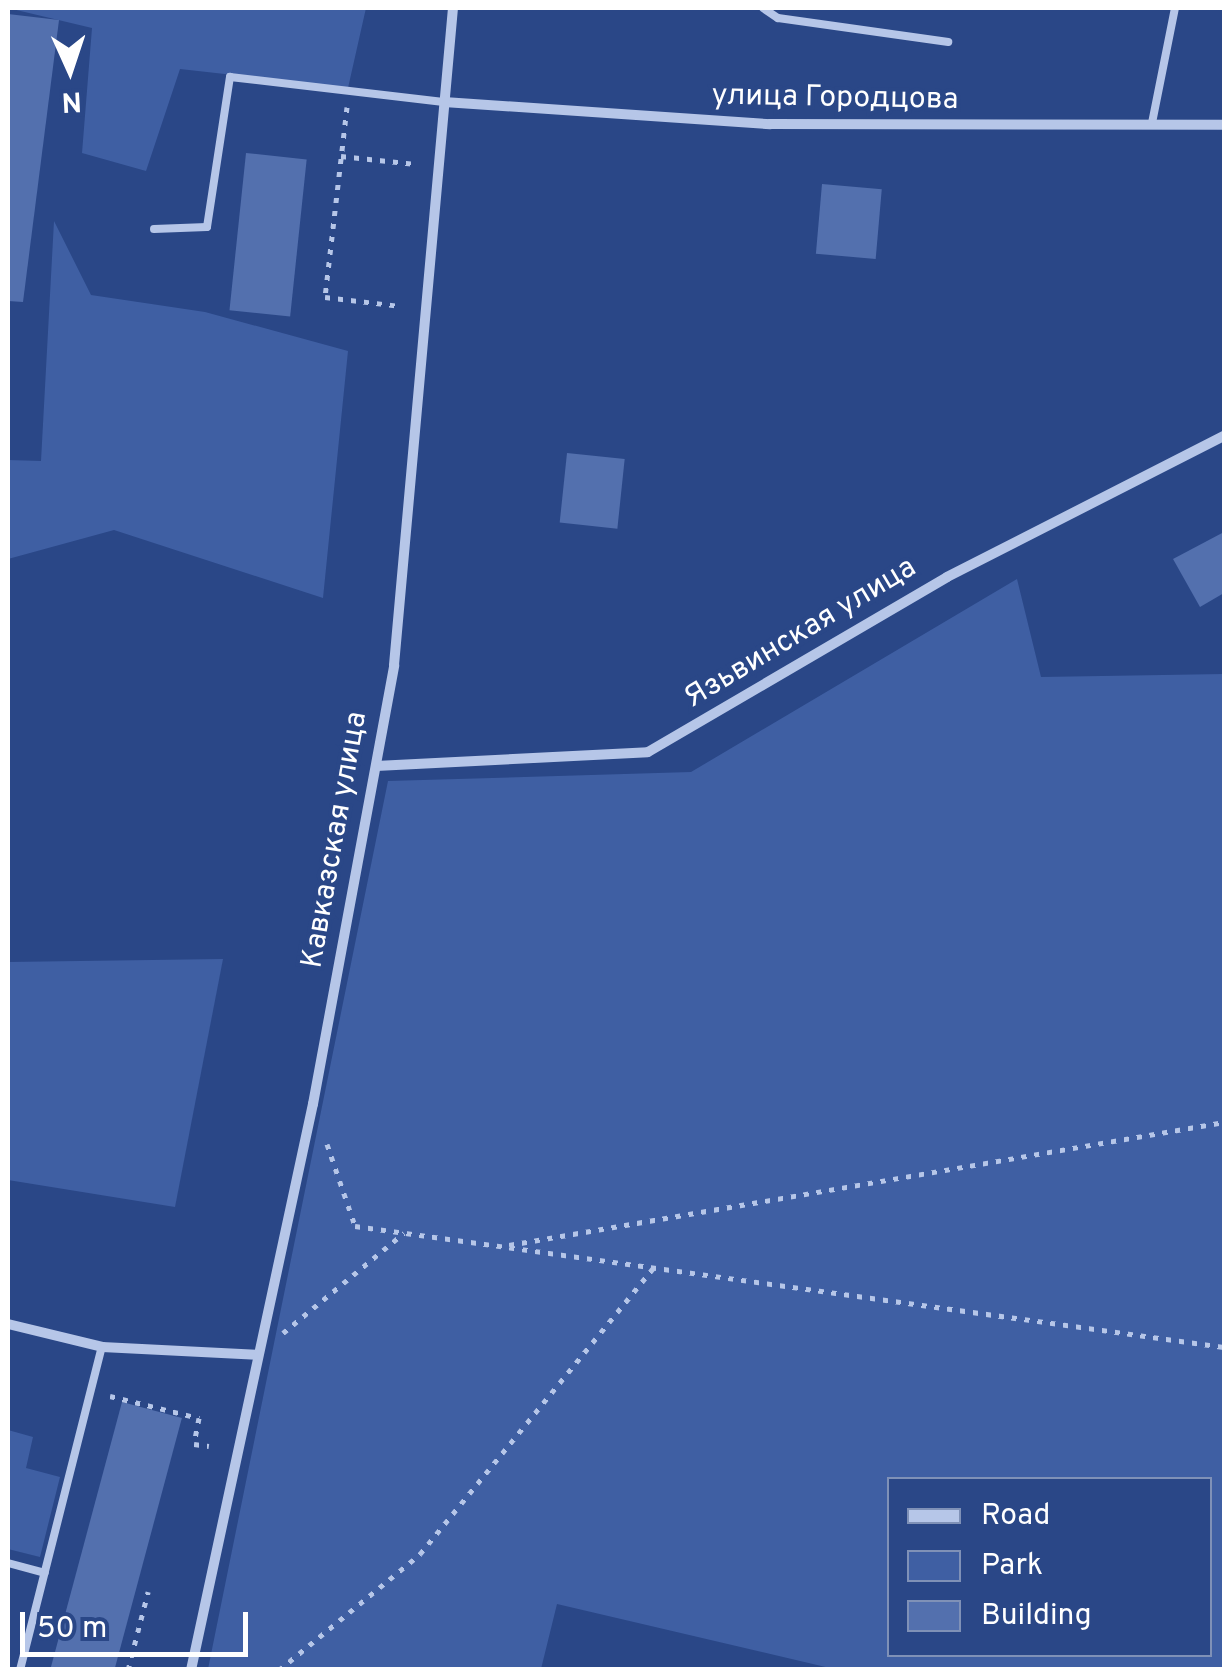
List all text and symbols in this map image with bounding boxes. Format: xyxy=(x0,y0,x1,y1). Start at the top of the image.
north arrow xyxy=(20,20,120,120)
street label: улица Городцова xyxy=(711,79,959,119)
text: N xyxy=(61,81,83,118)
street label: Язьвинская улица xyxy=(679,551,923,717)
street label: Кавказская улица xyxy=(296,709,376,971)
legend xyxy=(887,1477,1212,1657)
text: Road xyxy=(981,1498,1050,1535)
text: Park xyxy=(981,1548,1043,1585)
scale bar xyxy=(25,1592,252,1654)
text: Building xyxy=(981,1598,1092,1635)
text: 50 m xyxy=(37,1611,107,1648)

